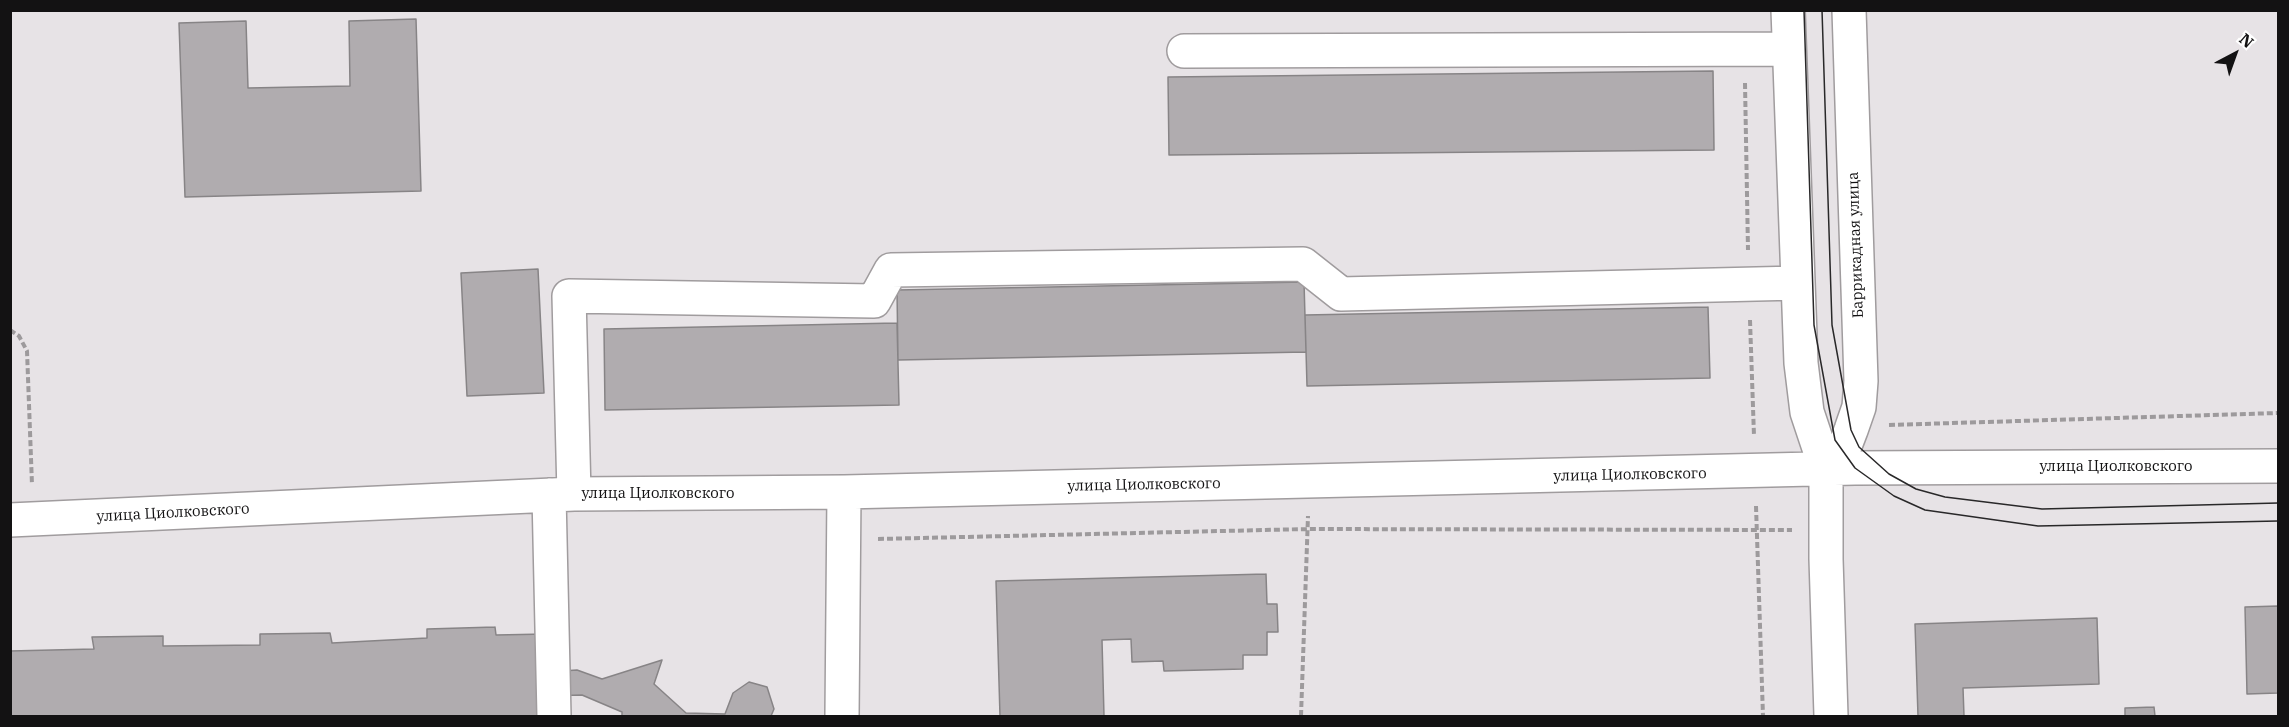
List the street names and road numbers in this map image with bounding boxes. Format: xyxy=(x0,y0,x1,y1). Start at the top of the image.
street label: Баррикадная улица xyxy=(1844,171,1868,319)
street label: улица Циолковского xyxy=(2039,458,2193,476)
street label: улица Циолковского xyxy=(1553,465,1707,485)
street label: улица Циолковского xyxy=(1067,475,1221,495)
street label: улица Циолковского xyxy=(581,485,735,503)
street label: улица Циолковского xyxy=(96,500,250,526)

